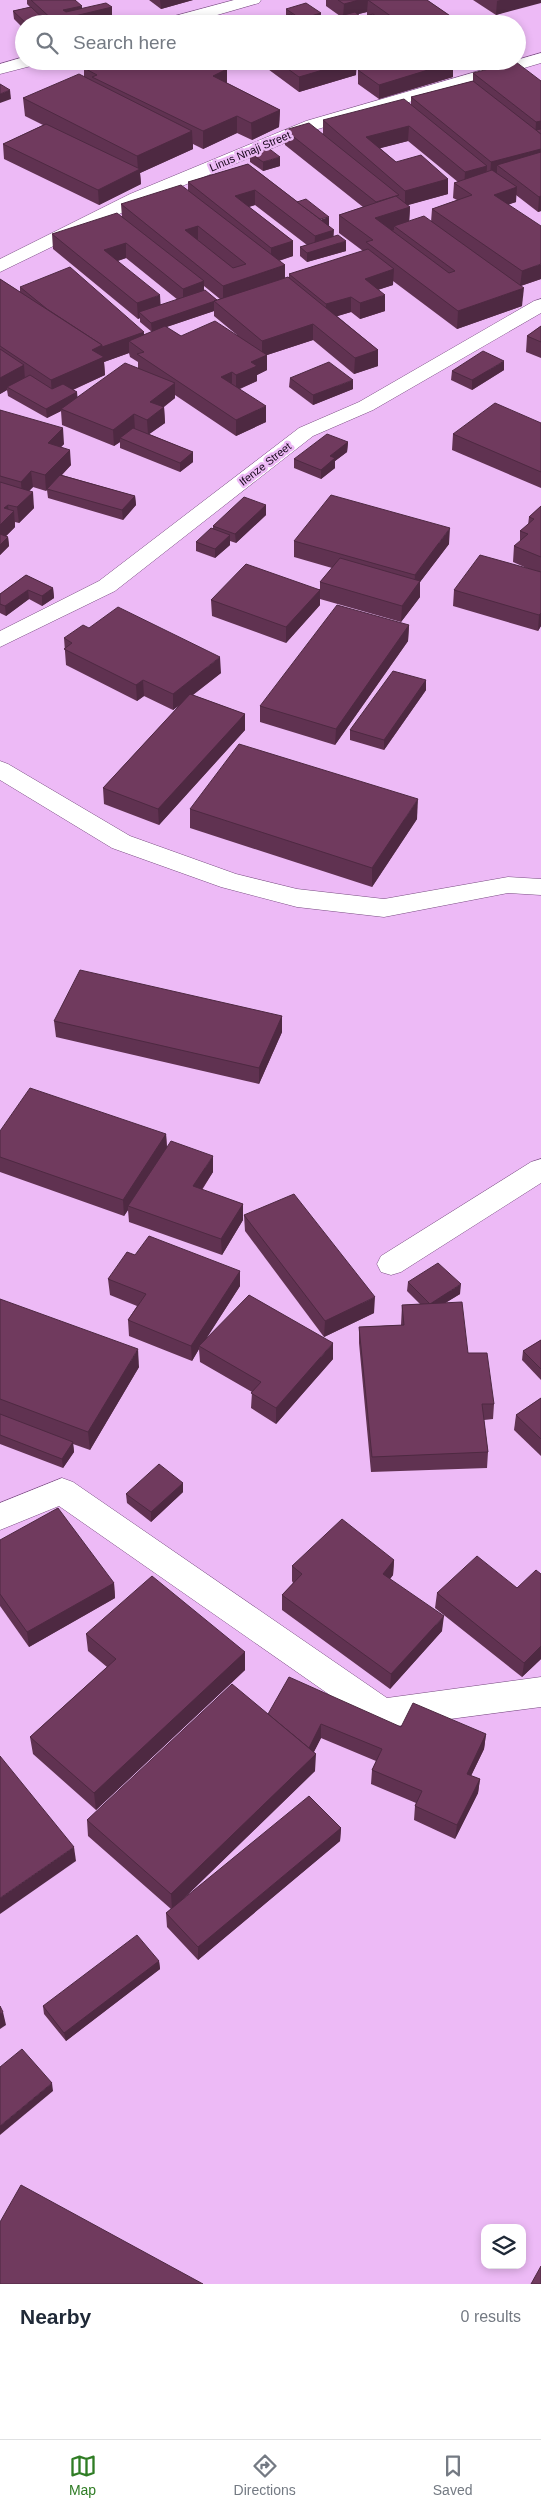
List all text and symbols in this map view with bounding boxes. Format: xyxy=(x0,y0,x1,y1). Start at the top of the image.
search box xyxy=(15,15,526,70)
icon: search xyxy=(33,29,61,57)
text: Search here xyxy=(73,32,177,53)
street label: Linus Nnaji Street xyxy=(208,129,292,173)
street label: Ifenze Street xyxy=(237,440,293,488)
map controls xyxy=(481,2224,526,2269)
button: layers xyxy=(481,2224,526,2269)
text: Nearby xyxy=(20,2305,91,2328)
text: 0 results xyxy=(461,2308,521,2325)
tab: Map xyxy=(69,2452,97,2498)
tab: Directions xyxy=(234,2452,296,2498)
tab: Saved xyxy=(433,2452,472,2498)

